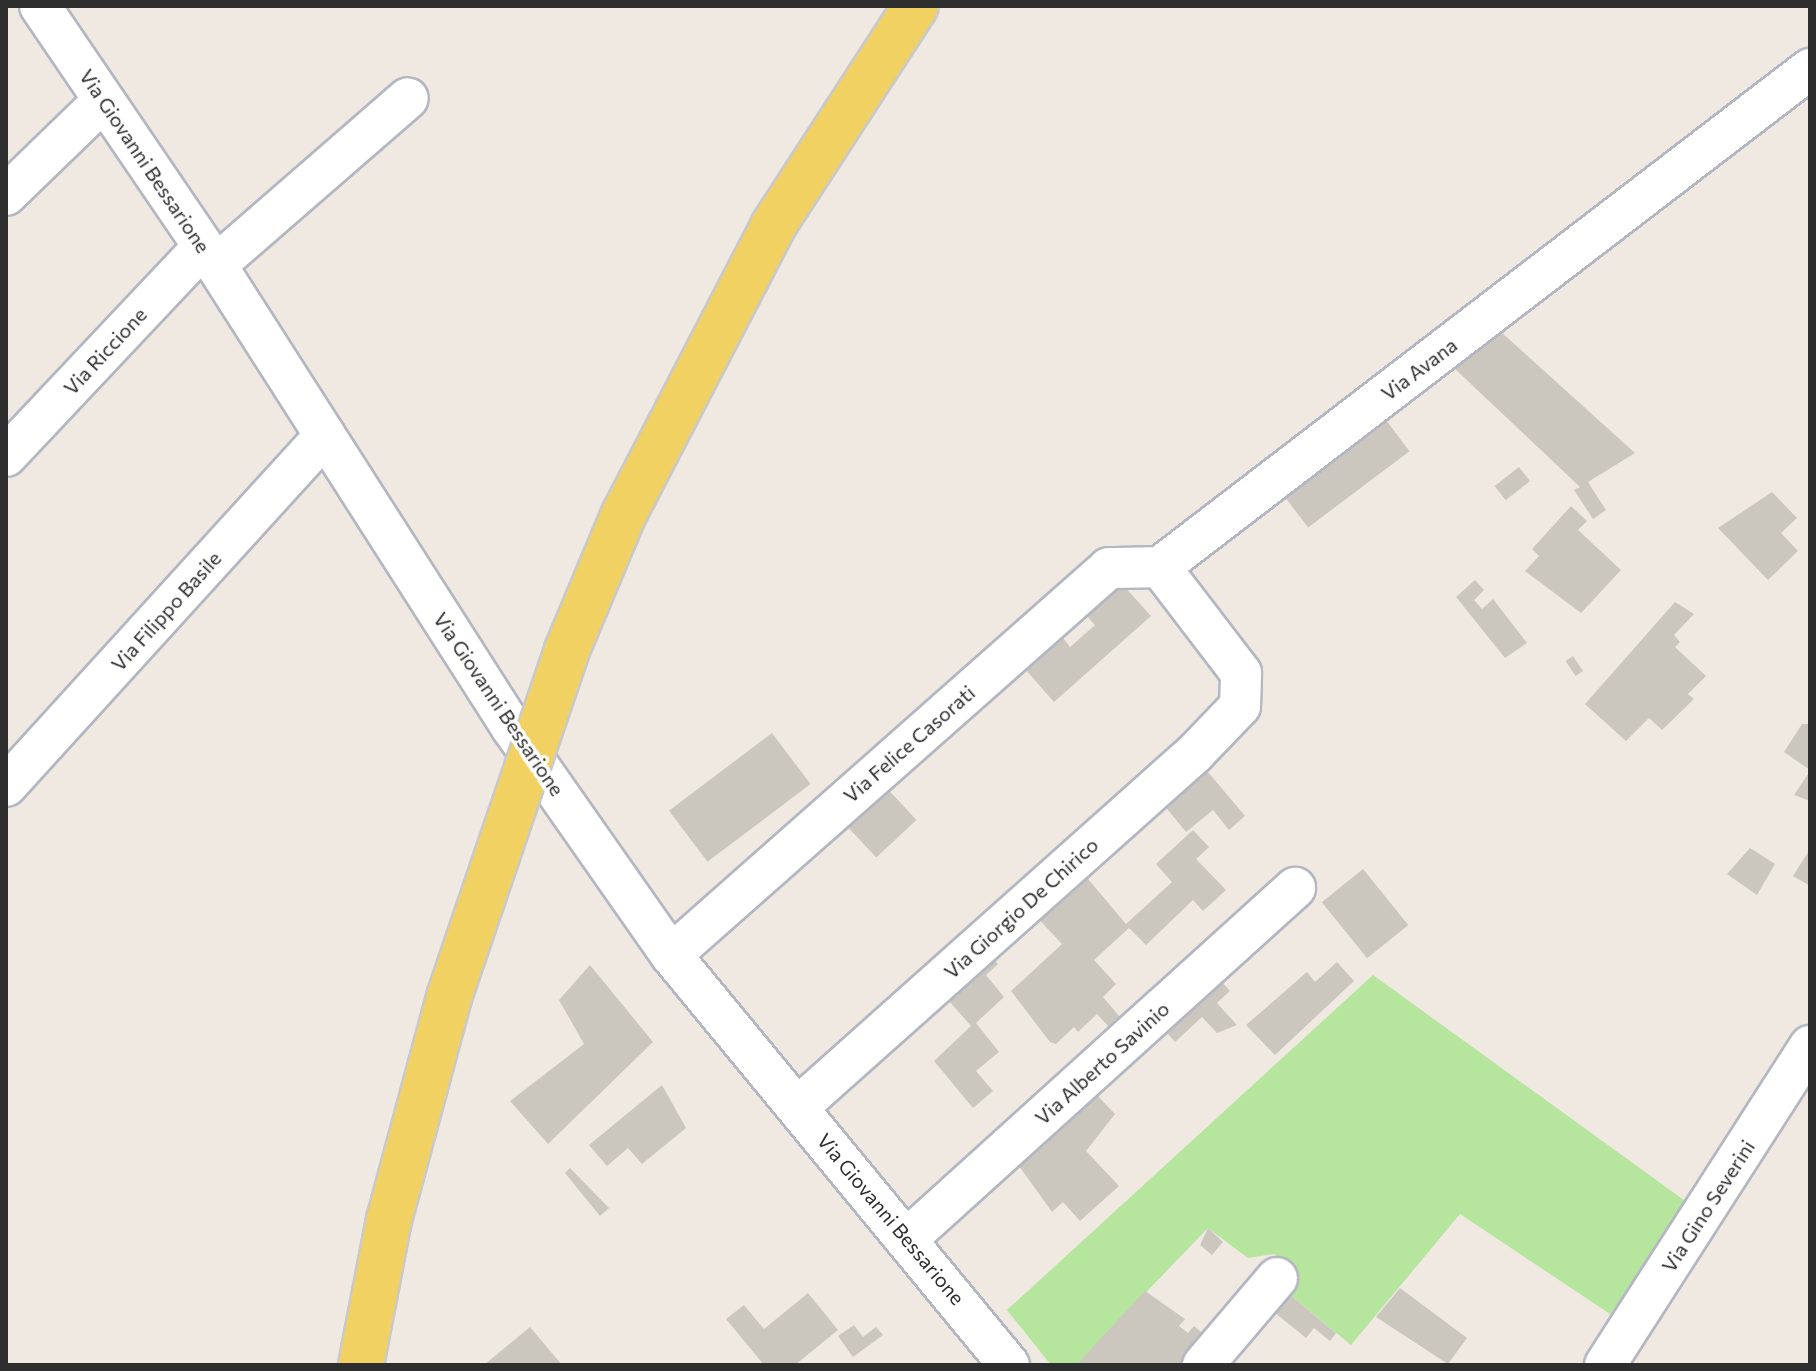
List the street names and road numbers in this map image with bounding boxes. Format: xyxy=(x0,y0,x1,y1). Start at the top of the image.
street label: Via Giovanni Bessarione xyxy=(75,65,215,257)
street label: Via Riccione xyxy=(59,302,151,400)
street label: Via Avana xyxy=(1376,333,1462,405)
street label: Via Filippo Basile xyxy=(106,546,226,676)
street label: Via Giovanni Bessarione xyxy=(429,608,569,800)
street label: Via Felice Casorati xyxy=(838,680,980,808)
street label: Via Giorgio De Chirico xyxy=(939,832,1103,984)
street label: Via Alberto Savinio xyxy=(1030,996,1174,1130)
street label: Via Giovanni Bessarione xyxy=(812,1128,970,1310)
street label: Via Gino Severini xyxy=(1656,1136,1760,1276)

